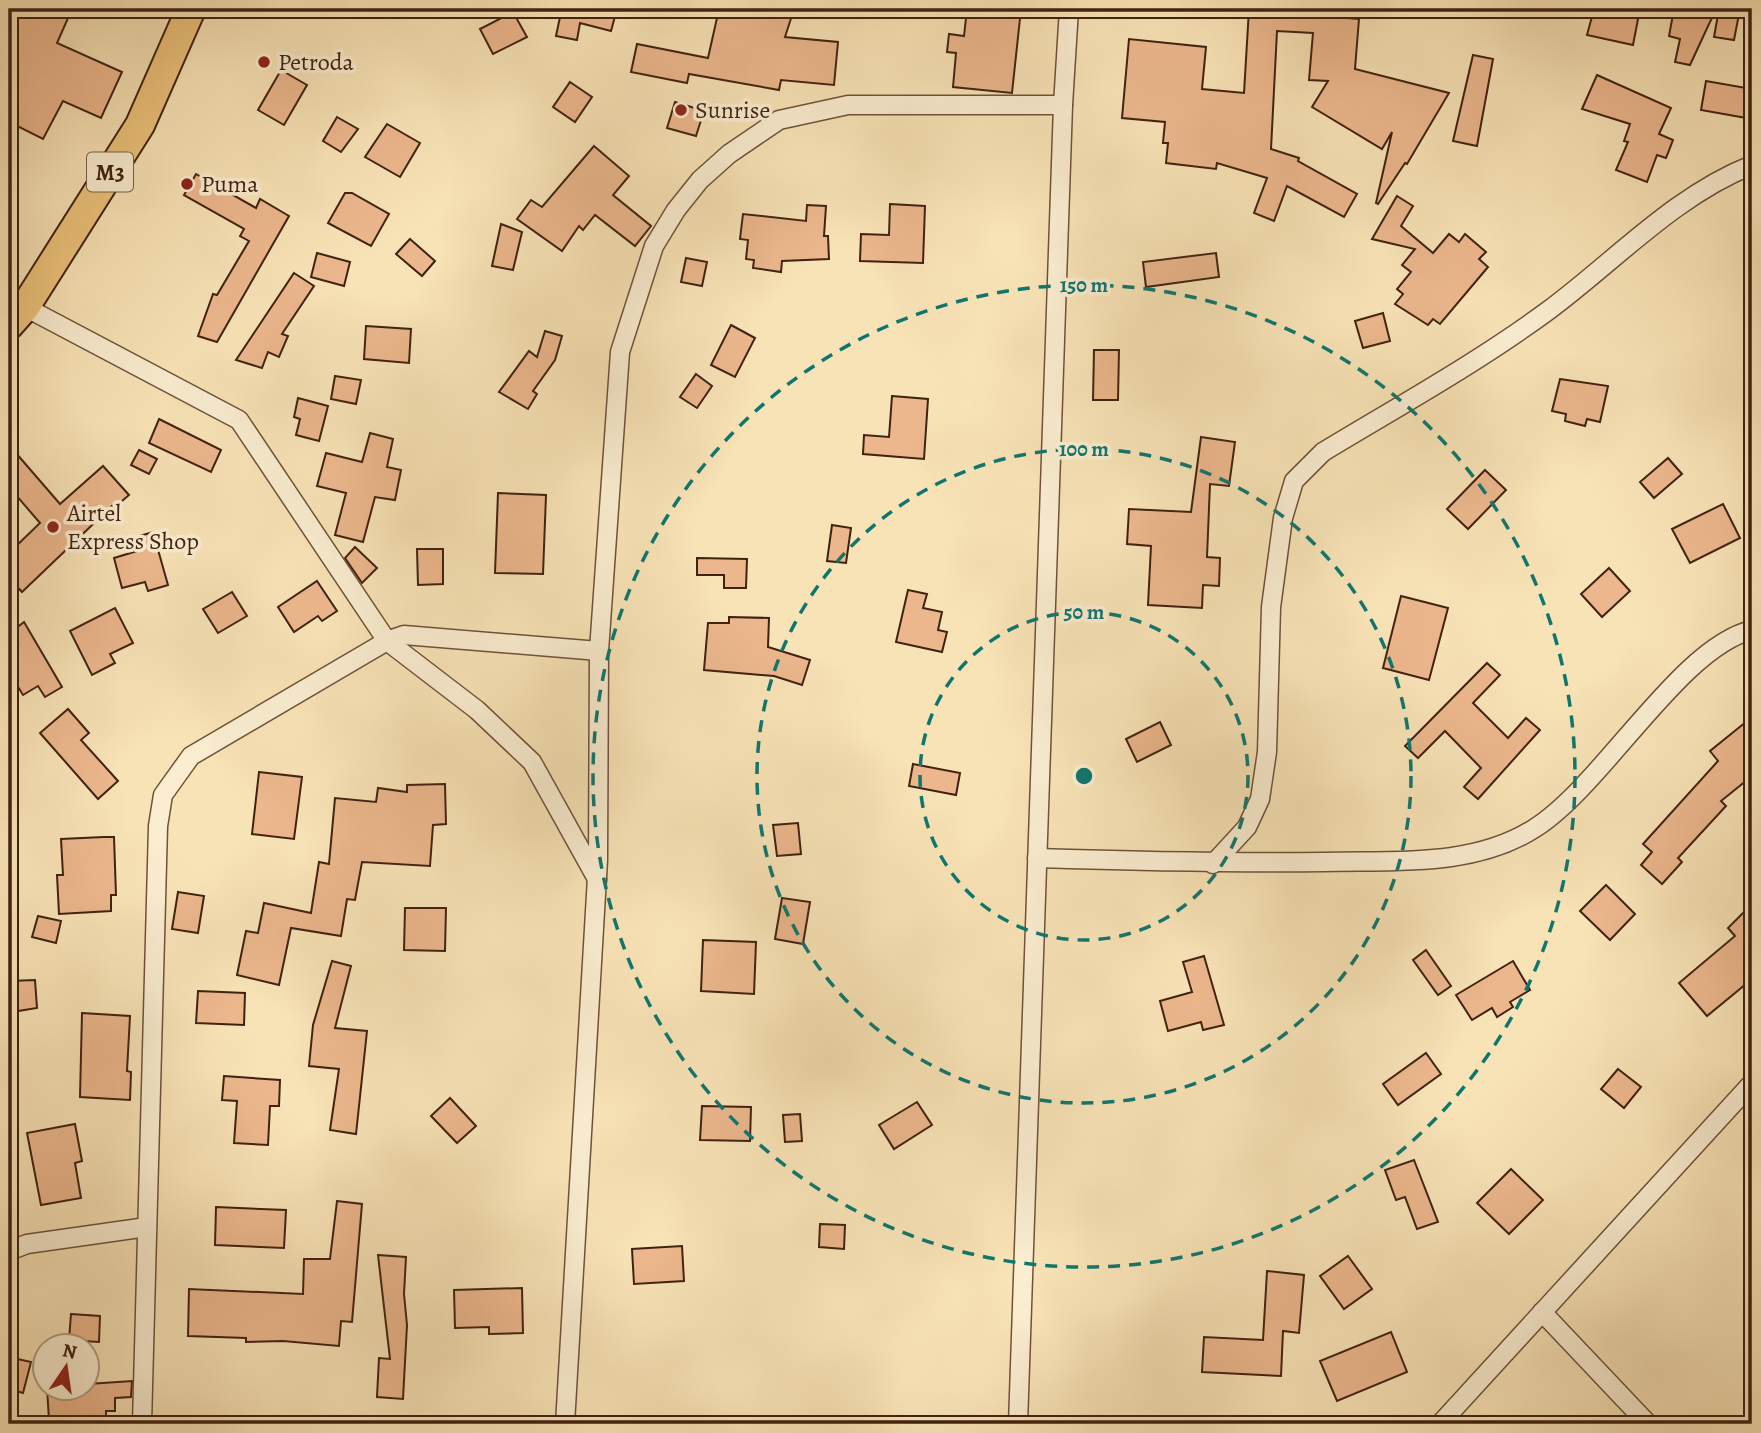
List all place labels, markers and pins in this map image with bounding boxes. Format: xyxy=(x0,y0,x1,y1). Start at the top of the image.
place label: Petroda xyxy=(278,46,355,78)
marker: Petroda xyxy=(256,54,272,70)
place label: Sunrise xyxy=(695,94,770,126)
marker: Sunrise xyxy=(673,102,689,118)
place label: Puma xyxy=(201,168,259,200)
marker: Puma xyxy=(179,176,195,192)
place label: Airtel Express Shop xyxy=(66,497,199,557)
marker: Airtel Express Shop xyxy=(45,519,61,535)
centre of rings xyxy=(1072,764,1096,788)

